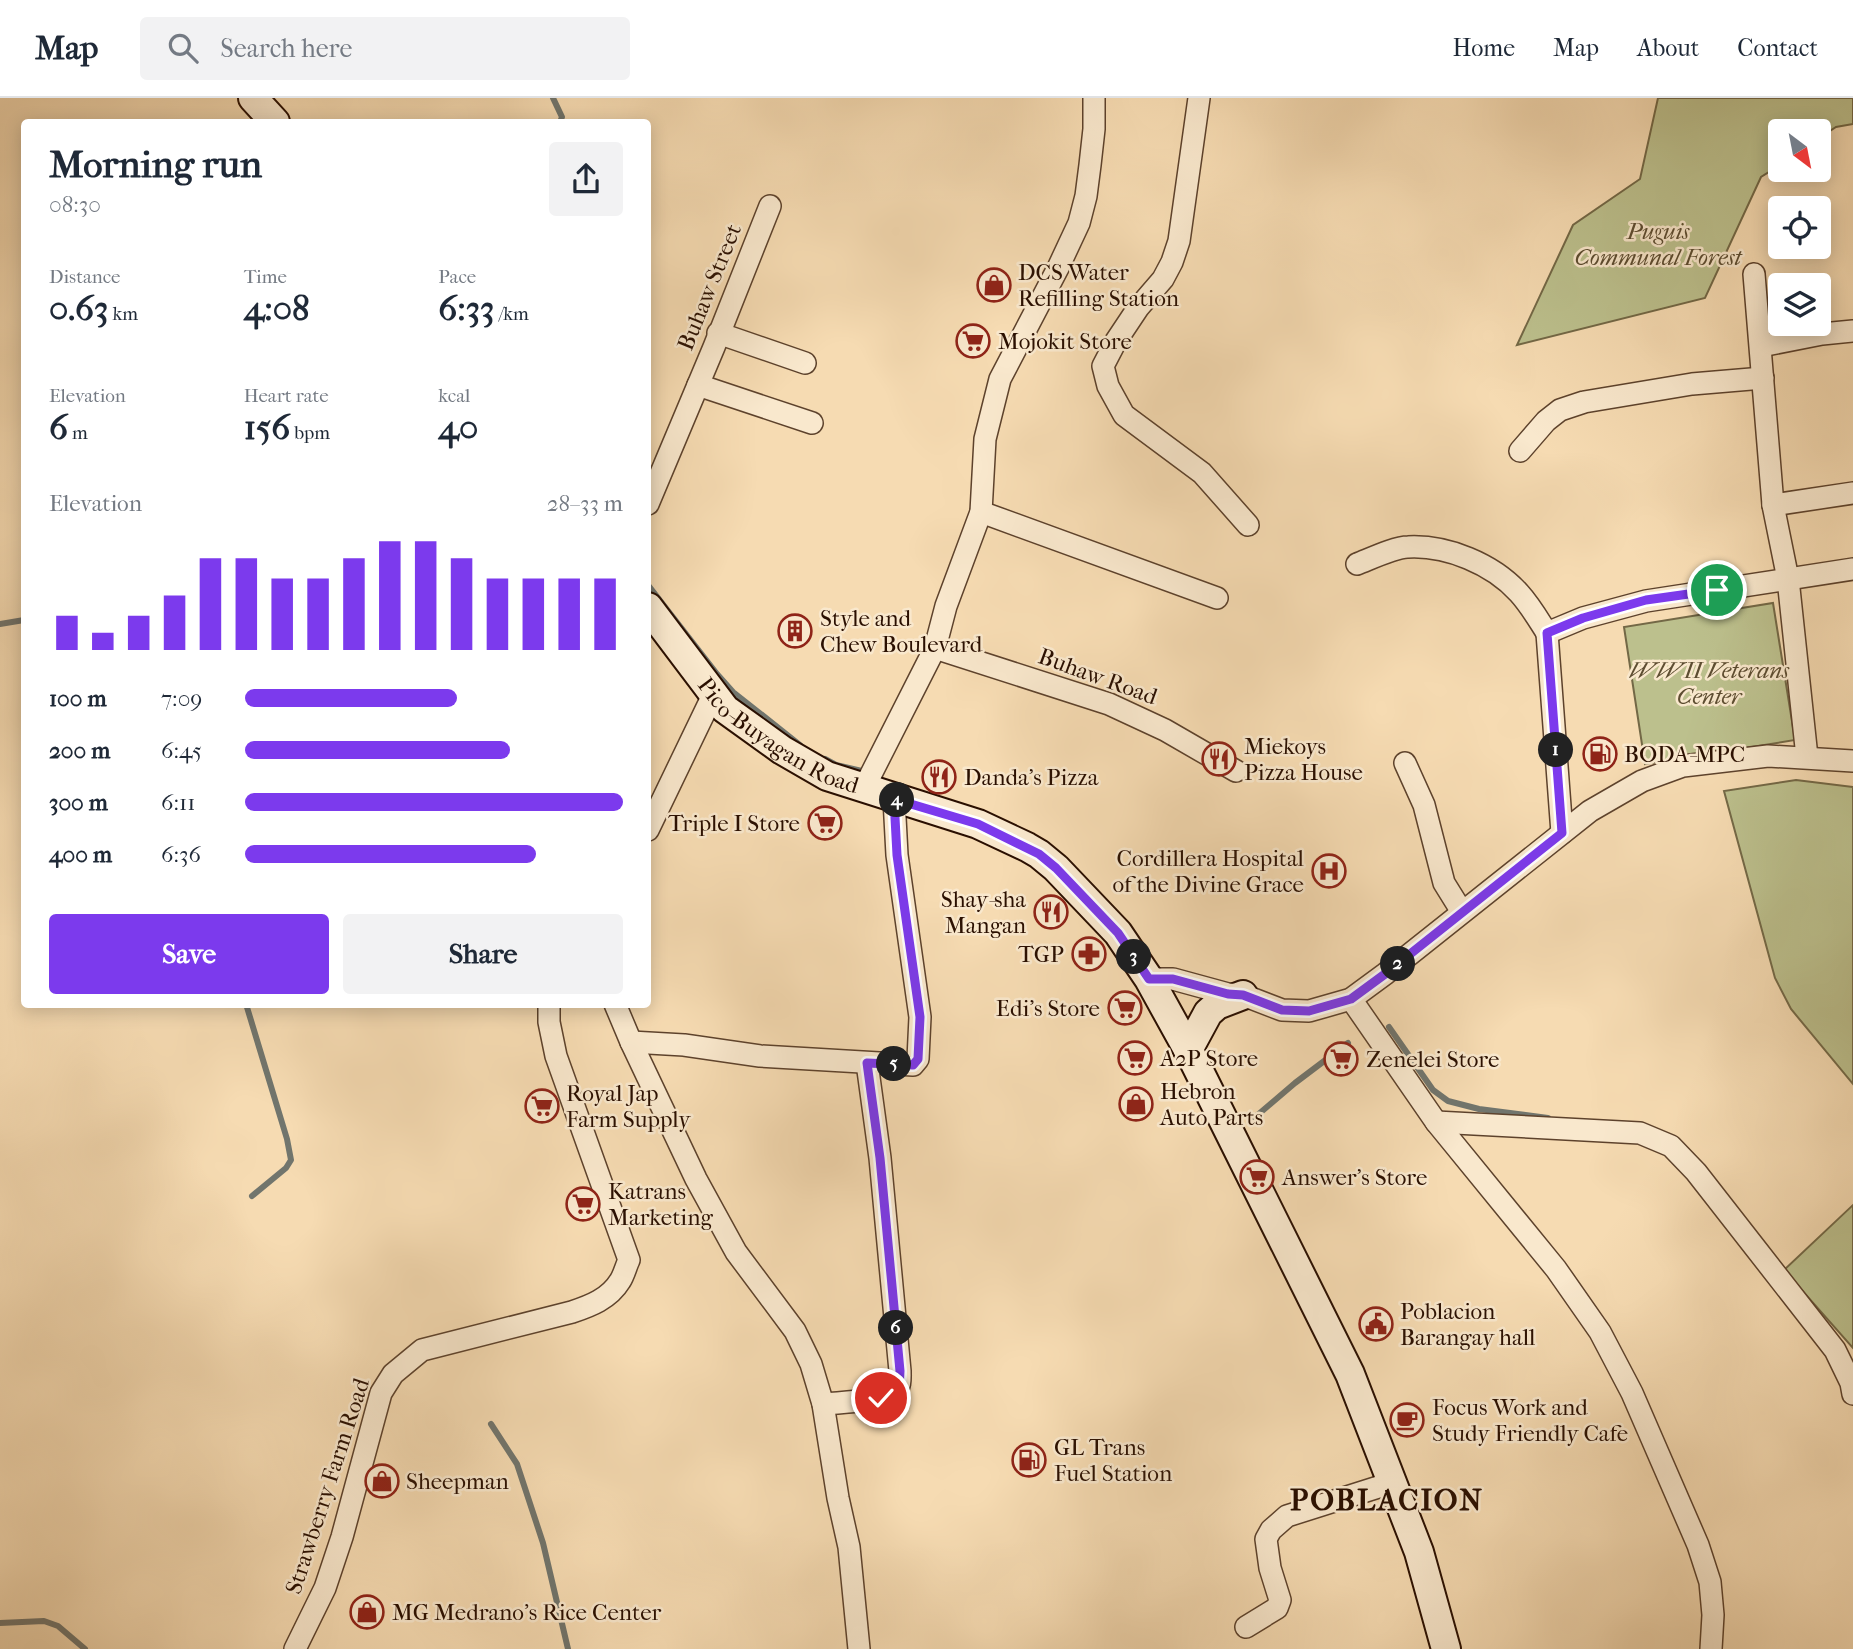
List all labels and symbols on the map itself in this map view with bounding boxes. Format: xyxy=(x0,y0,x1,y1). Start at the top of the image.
north arrow xyxy=(1768,119,1830,182)
park label: Puguis Communal Forest xyxy=(1574,218,1744,271)
street label: Buhaw Street xyxy=(672,220,747,354)
place label: DCS Water Refilling Station xyxy=(1018,259,1180,312)
shop icon: DCS Water Refilling Station xyxy=(975,266,1013,304)
supermarket icon: Mojokit Store xyxy=(954,322,992,360)
place label: Mojokit Store xyxy=(998,328,1132,355)
pin xyxy=(1687,560,1747,620)
place label: Style and Chew Boulevard xyxy=(820,605,983,658)
building icon: Style and Chew Boulevard xyxy=(776,612,814,650)
street label: Buhaw Road xyxy=(1035,643,1161,711)
park label: WWII Veterans Center xyxy=(1629,657,1790,710)
street label: Pico-Buyagan Road xyxy=(692,672,862,799)
pin: 1 xyxy=(1538,732,1574,768)
place label: Miekoys Pizza House xyxy=(1244,733,1363,786)
fuel station icon: BODA-MPC xyxy=(1581,735,1619,773)
restaurant icon: Miekoys Pizza House xyxy=(1200,740,1238,778)
place label: BODA-MPC xyxy=(1624,741,1745,768)
restaurant icon: Danda's Pizza xyxy=(920,758,958,796)
place label: Danda's Pizza xyxy=(964,764,1099,791)
pin: 4 xyxy=(880,782,914,818)
supermarket icon: Triple I Store xyxy=(806,804,844,842)
place label: Triple I Store xyxy=(668,810,800,837)
place label: Cordillera Hospital of the Divine Grace xyxy=(1113,845,1305,898)
hospital icon: Cordillera Hospital of the Divine Grace xyxy=(1310,852,1348,890)
place label: Shay-sha Mangan xyxy=(941,886,1027,939)
restaurant icon: Shay-sha Mangan xyxy=(1032,893,1070,931)
pharmacy icon: TGP xyxy=(1070,935,1108,973)
pin: 3 xyxy=(1116,940,1152,974)
place label: TGP xyxy=(1018,941,1064,968)
pin: 2 xyxy=(1380,946,1416,982)
supermarket icon: Edi's Store xyxy=(1106,989,1144,1027)
place label: Edi's Store xyxy=(996,995,1100,1022)
supermarket icon: A2P Store xyxy=(1116,1039,1154,1077)
supermarket icon: Zenelei Store xyxy=(1322,1040,1360,1078)
place label: A2P Store xyxy=(1159,1045,1258,1072)
pin: 5 xyxy=(876,1046,912,1082)
place label: Zenelei Store xyxy=(1366,1046,1499,1073)
place label: Hebron Auto Parts xyxy=(1159,1078,1263,1131)
place label: Royal Jap Farm Supply xyxy=(566,1080,691,1133)
shop icon: Hebron Auto Parts xyxy=(1117,1085,1155,1123)
supermarket icon: Royal Jap Farm Supply xyxy=(523,1087,561,1125)
supermarket icon: Answer's Store xyxy=(1238,1158,1276,1196)
place label: Answer's Store xyxy=(1281,1164,1427,1191)
place label: Katrans Marketing xyxy=(608,1178,713,1231)
supermarket icon: Katrans Marketing xyxy=(564,1185,602,1223)
place label: Poblacion Barangay hall xyxy=(1400,1298,1536,1351)
public building icon: Poblacion Barangay hall xyxy=(1357,1305,1395,1343)
pin: 6 xyxy=(878,1310,914,1346)
pin xyxy=(851,1368,911,1428)
street label: Strawberry Farm Road xyxy=(280,1374,375,1597)
place label: Focus Work and Study Friendly Cafe xyxy=(1432,1394,1628,1447)
cafe icon: Focus Work and Study Friendly Cafe xyxy=(1388,1401,1426,1439)
place label: GL Trans Fuel Station xyxy=(1054,1434,1173,1487)
fuel station icon: GL Trans Fuel Station xyxy=(1010,1441,1048,1479)
shop icon: Sheepman xyxy=(363,1462,401,1500)
place label: Sheepman xyxy=(406,1468,510,1495)
district label: POBLACION xyxy=(1290,1483,1484,1518)
shop icon: MG Medrano's Rice Center xyxy=(348,1593,386,1631)
place label: MG Medrano's Rice Center xyxy=(392,1599,662,1626)

